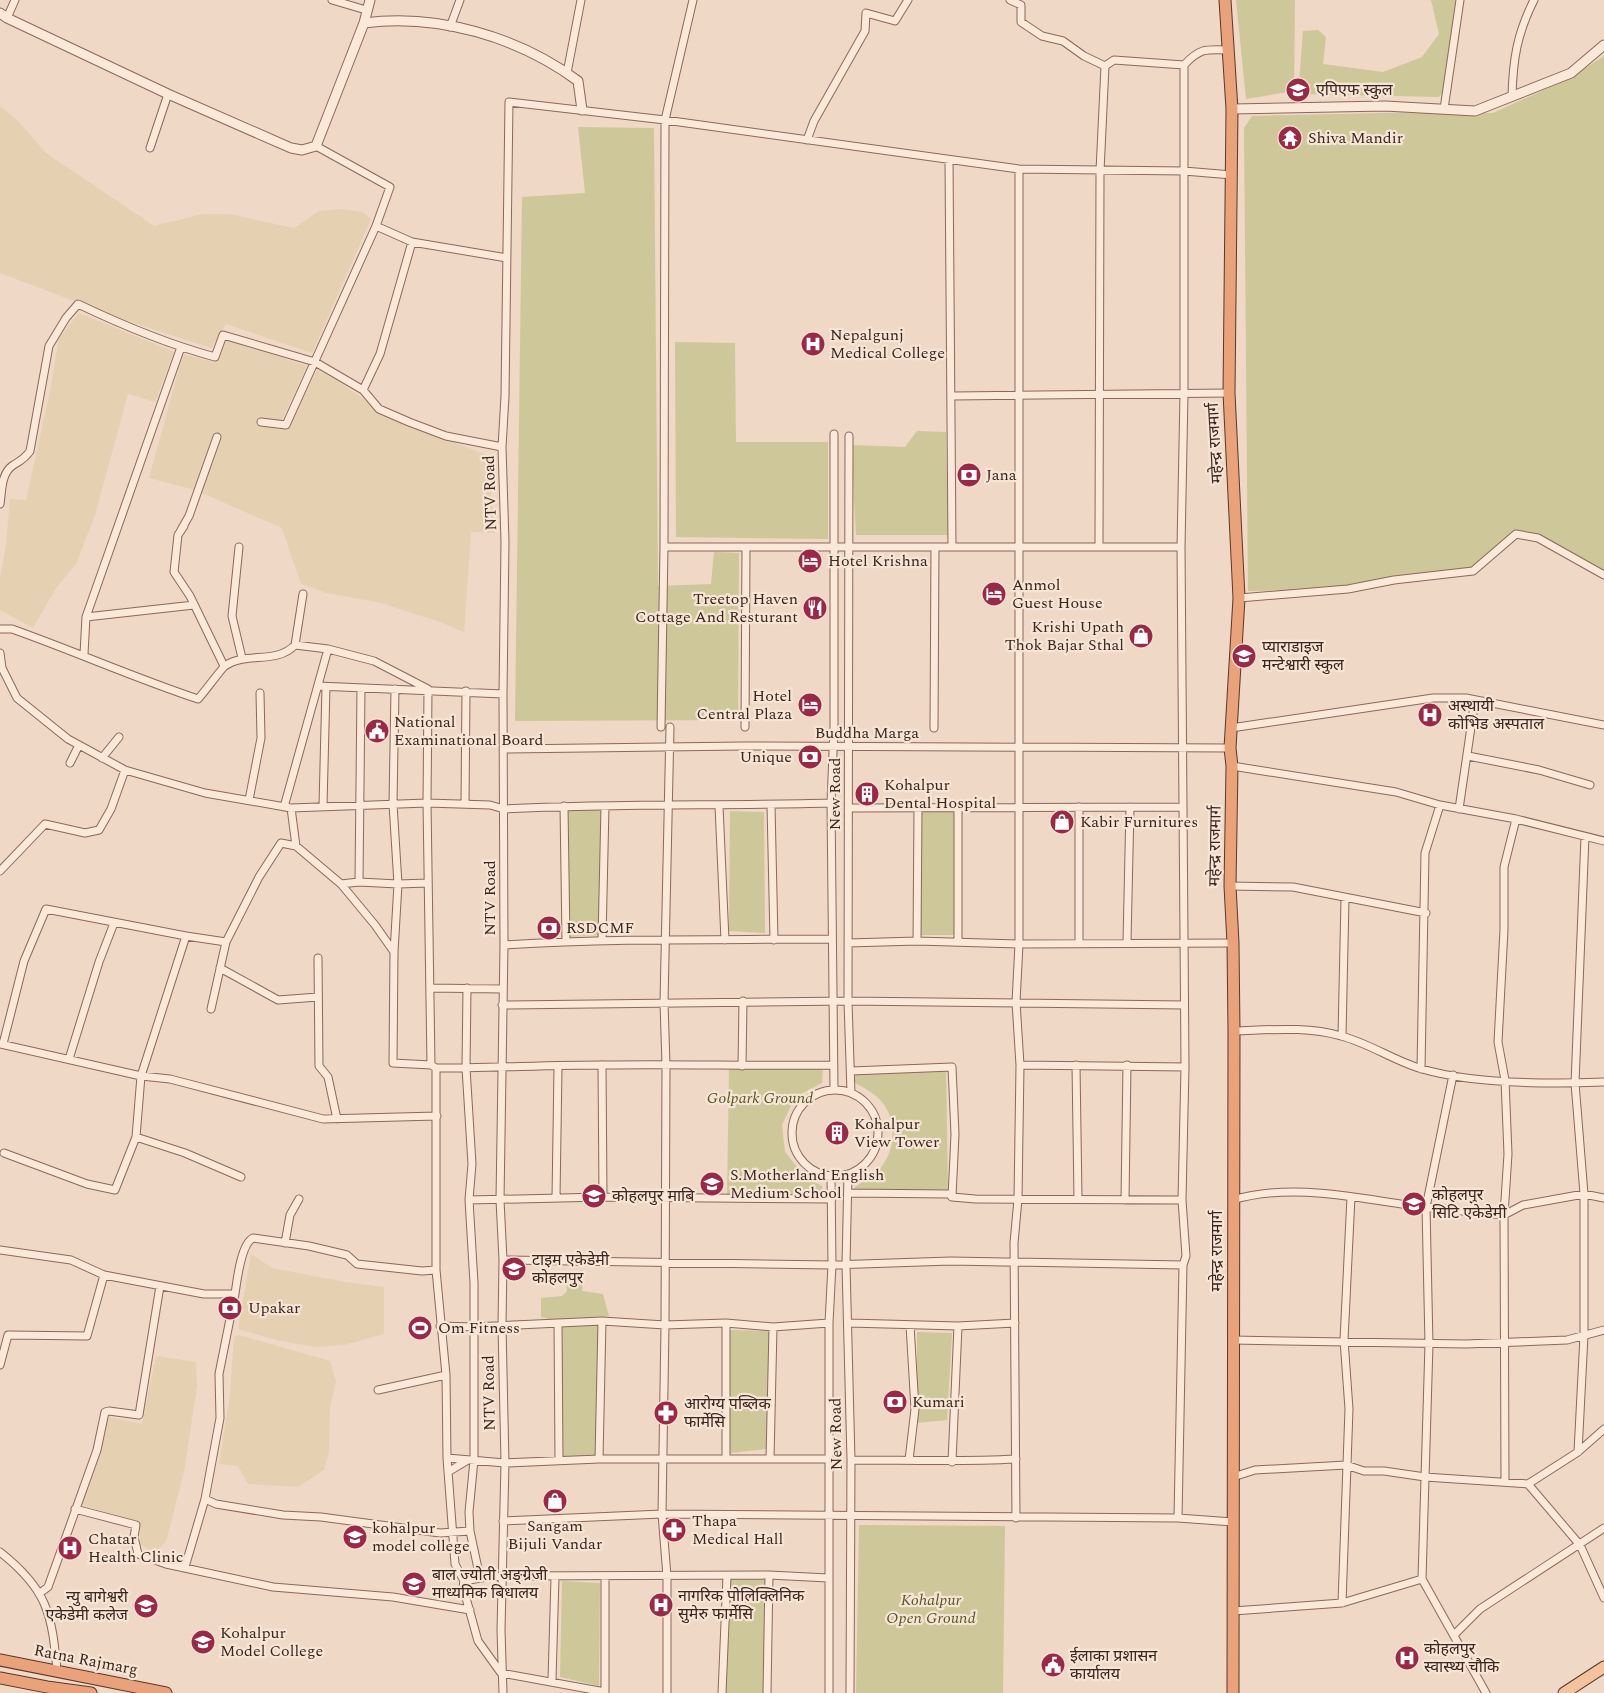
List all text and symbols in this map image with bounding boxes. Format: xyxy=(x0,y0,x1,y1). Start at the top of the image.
school or university icon: एपिएफ स्कुल xyxy=(1285,77,1311,103)
place label: एपिएफ स्कुल xyxy=(1316,78,1394,102)
temple icon: Shiva Mandir xyxy=(1277,125,1303,151)
place label: Shiva Mandir xyxy=(1308,126,1403,150)
place label: Nepalgunj Medical College xyxy=(830,323,945,365)
hospital icon: Nepalgunj Medical College xyxy=(800,331,826,357)
street label: महेन्द्र राजमार्ग xyxy=(1201,401,1229,484)
street label: NTV Road xyxy=(477,455,503,531)
bank icon: Jana xyxy=(956,462,982,488)
place label: Jana xyxy=(986,463,1017,487)
hotel icon: Hotel Krishna xyxy=(797,548,823,574)
place label: Hotel Krishna xyxy=(828,549,928,573)
place label: Anmol Guest House xyxy=(1012,573,1103,615)
hotel icon: Anmol Guest House xyxy=(981,581,1007,607)
place label: Treetop Haven Cottage And Resturant xyxy=(635,587,798,629)
restaurant icon: Treetop Haven Cottage And Resturant xyxy=(802,595,828,621)
place label: Krishi Upath Thok Bajar Sthal xyxy=(1005,615,1124,657)
shop icon: Krishi Upath Thok Bajar Sthal xyxy=(1128,623,1154,649)
place label: प्याराडाइज मन्टेश्वारी स्कुल xyxy=(1262,635,1345,677)
school or university icon: प्याराडाइज मन्टेश्वारी स्कुल xyxy=(1231,643,1257,669)
place label: Hotel Central Plaza xyxy=(696,684,792,726)
hotel icon: Hotel Central Plaza xyxy=(797,692,823,718)
place label: अस्थायी कोभिड अस्पताल xyxy=(1448,694,1545,736)
hospital icon: अस्थायी कोभिड अस्पताल xyxy=(1417,702,1443,728)
place label: National Examinational Board xyxy=(394,710,544,752)
public building icon: National Examinational Board xyxy=(364,718,390,744)
street label: Buddha Marga xyxy=(815,721,919,745)
bank icon: Unique xyxy=(797,744,823,770)
place label: Unique xyxy=(739,745,792,769)
street label: New Road xyxy=(823,758,847,830)
place label: Kohalpur Dental Hospital xyxy=(884,773,996,815)
building icon: Kohalpur Dental Hospital xyxy=(854,781,880,807)
street label: महेन्द्र राजमार्ग xyxy=(1202,804,1228,887)
shop icon: Kabir Furnitures xyxy=(1049,809,1075,835)
place label: Kabir Furnitures xyxy=(1080,810,1198,834)
street label: NTV Road xyxy=(478,860,502,936)
bank icon: RSDCMF xyxy=(536,915,562,941)
place label: RSDCMF xyxy=(566,916,634,940)
park label: Golpark Ground xyxy=(707,1086,813,1110)
place label: Kohalpur View Tower xyxy=(854,1112,939,1154)
building icon: Kohalpur View Tower xyxy=(824,1120,850,1146)
place label: S.Motherland English Medium School xyxy=(730,1163,884,1205)
school or university icon: S.Motherland English Medium School xyxy=(699,1171,725,1197)
school or university icon: कोहलपुर माबि xyxy=(581,1183,607,1209)
place label: कोहलपुर सिटि एकेडेमी xyxy=(1432,1183,1507,1225)
place label: कोहलपुर माबि xyxy=(612,1184,695,1208)
school or university icon: कोहलपुर सिटि एकेडेमी xyxy=(1401,1191,1427,1217)
street label: महेन्द्र राजमार्ग xyxy=(1205,1210,1229,1291)
place label: टाइम एकेडेमी कोहलपुर xyxy=(532,1248,610,1290)
school or university icon: टाइम एकेडेमी कोहलपुर xyxy=(501,1256,527,1282)
bank icon: Upakar xyxy=(217,1295,243,1321)
place label: Upakar xyxy=(248,1296,300,1320)
sports icon: Om Fitness xyxy=(407,1315,433,1341)
place label: Om Fitness xyxy=(438,1316,520,1340)
street label: NTV Road xyxy=(476,1355,502,1431)
bank icon: Kumari xyxy=(882,1389,908,1415)
place label: Kumari xyxy=(912,1390,965,1414)
place label: आरोग्य पब्लिक फार्मेसि xyxy=(684,1392,771,1434)
street label: New Road xyxy=(823,1397,849,1471)
pharmacy icon: आरोग्य पब्लिक फार्मेसि xyxy=(653,1400,679,1426)
shop icon: Sangam Bijuli Vandar xyxy=(542,1488,568,1514)
place label: Thapa Medical Hall xyxy=(692,1509,783,1551)
place label: Sangam Bijuli Vandar xyxy=(508,1514,602,1556)
place label: kohalpur model college xyxy=(372,1516,470,1558)
pharmacy icon: Thapa Medical Hall xyxy=(661,1517,687,1543)
school or university icon: kohalpur model college xyxy=(342,1524,368,1550)
place label: Chatar Health Clinic xyxy=(88,1527,183,1569)
hospital icon: Chatar Health Clinic xyxy=(57,1535,83,1561)
place label: बाल ज्योती अङ्ग्रेजी माध्यमिक बिधालय xyxy=(432,1563,548,1605)
school or university icon: बाल ज्योती अङ्ग्रेजी माध्यमिक बिधालय xyxy=(401,1571,427,1597)
place label: नागरिक पोलिक्लिनिक सुमेरु फार्मेसि xyxy=(678,1584,805,1626)
place label: न्यु बागेश्वरी एकेडेमी कलेज xyxy=(46,1585,129,1627)
park label: Kohalpur Open Ground xyxy=(886,1588,976,1630)
hospital icon: नागरिक पोलिक्लिनिक सुमेरु फार्मेसि xyxy=(648,1592,674,1618)
school or university icon: न्यु बागेश्वरी एकेडेमी कलेज xyxy=(133,1593,159,1619)
place label: Kohalpur Model College xyxy=(220,1621,323,1663)
school or university icon: Kohalpur Model College xyxy=(190,1629,216,1655)
place label: कोहलपुर स्वास्थ्य चौकि xyxy=(1424,1637,1500,1679)
street label: Ratna Rajmarg xyxy=(32,1638,140,1682)
place label: ईलाका प्रशासन कार्यालय xyxy=(1070,1644,1158,1686)
hospital icon: कोहलपुर स्वास्थ्य चौकि xyxy=(1394,1645,1420,1671)
public building icon: ईलाका प्रशासन कार्यालय xyxy=(1040,1652,1066,1678)

